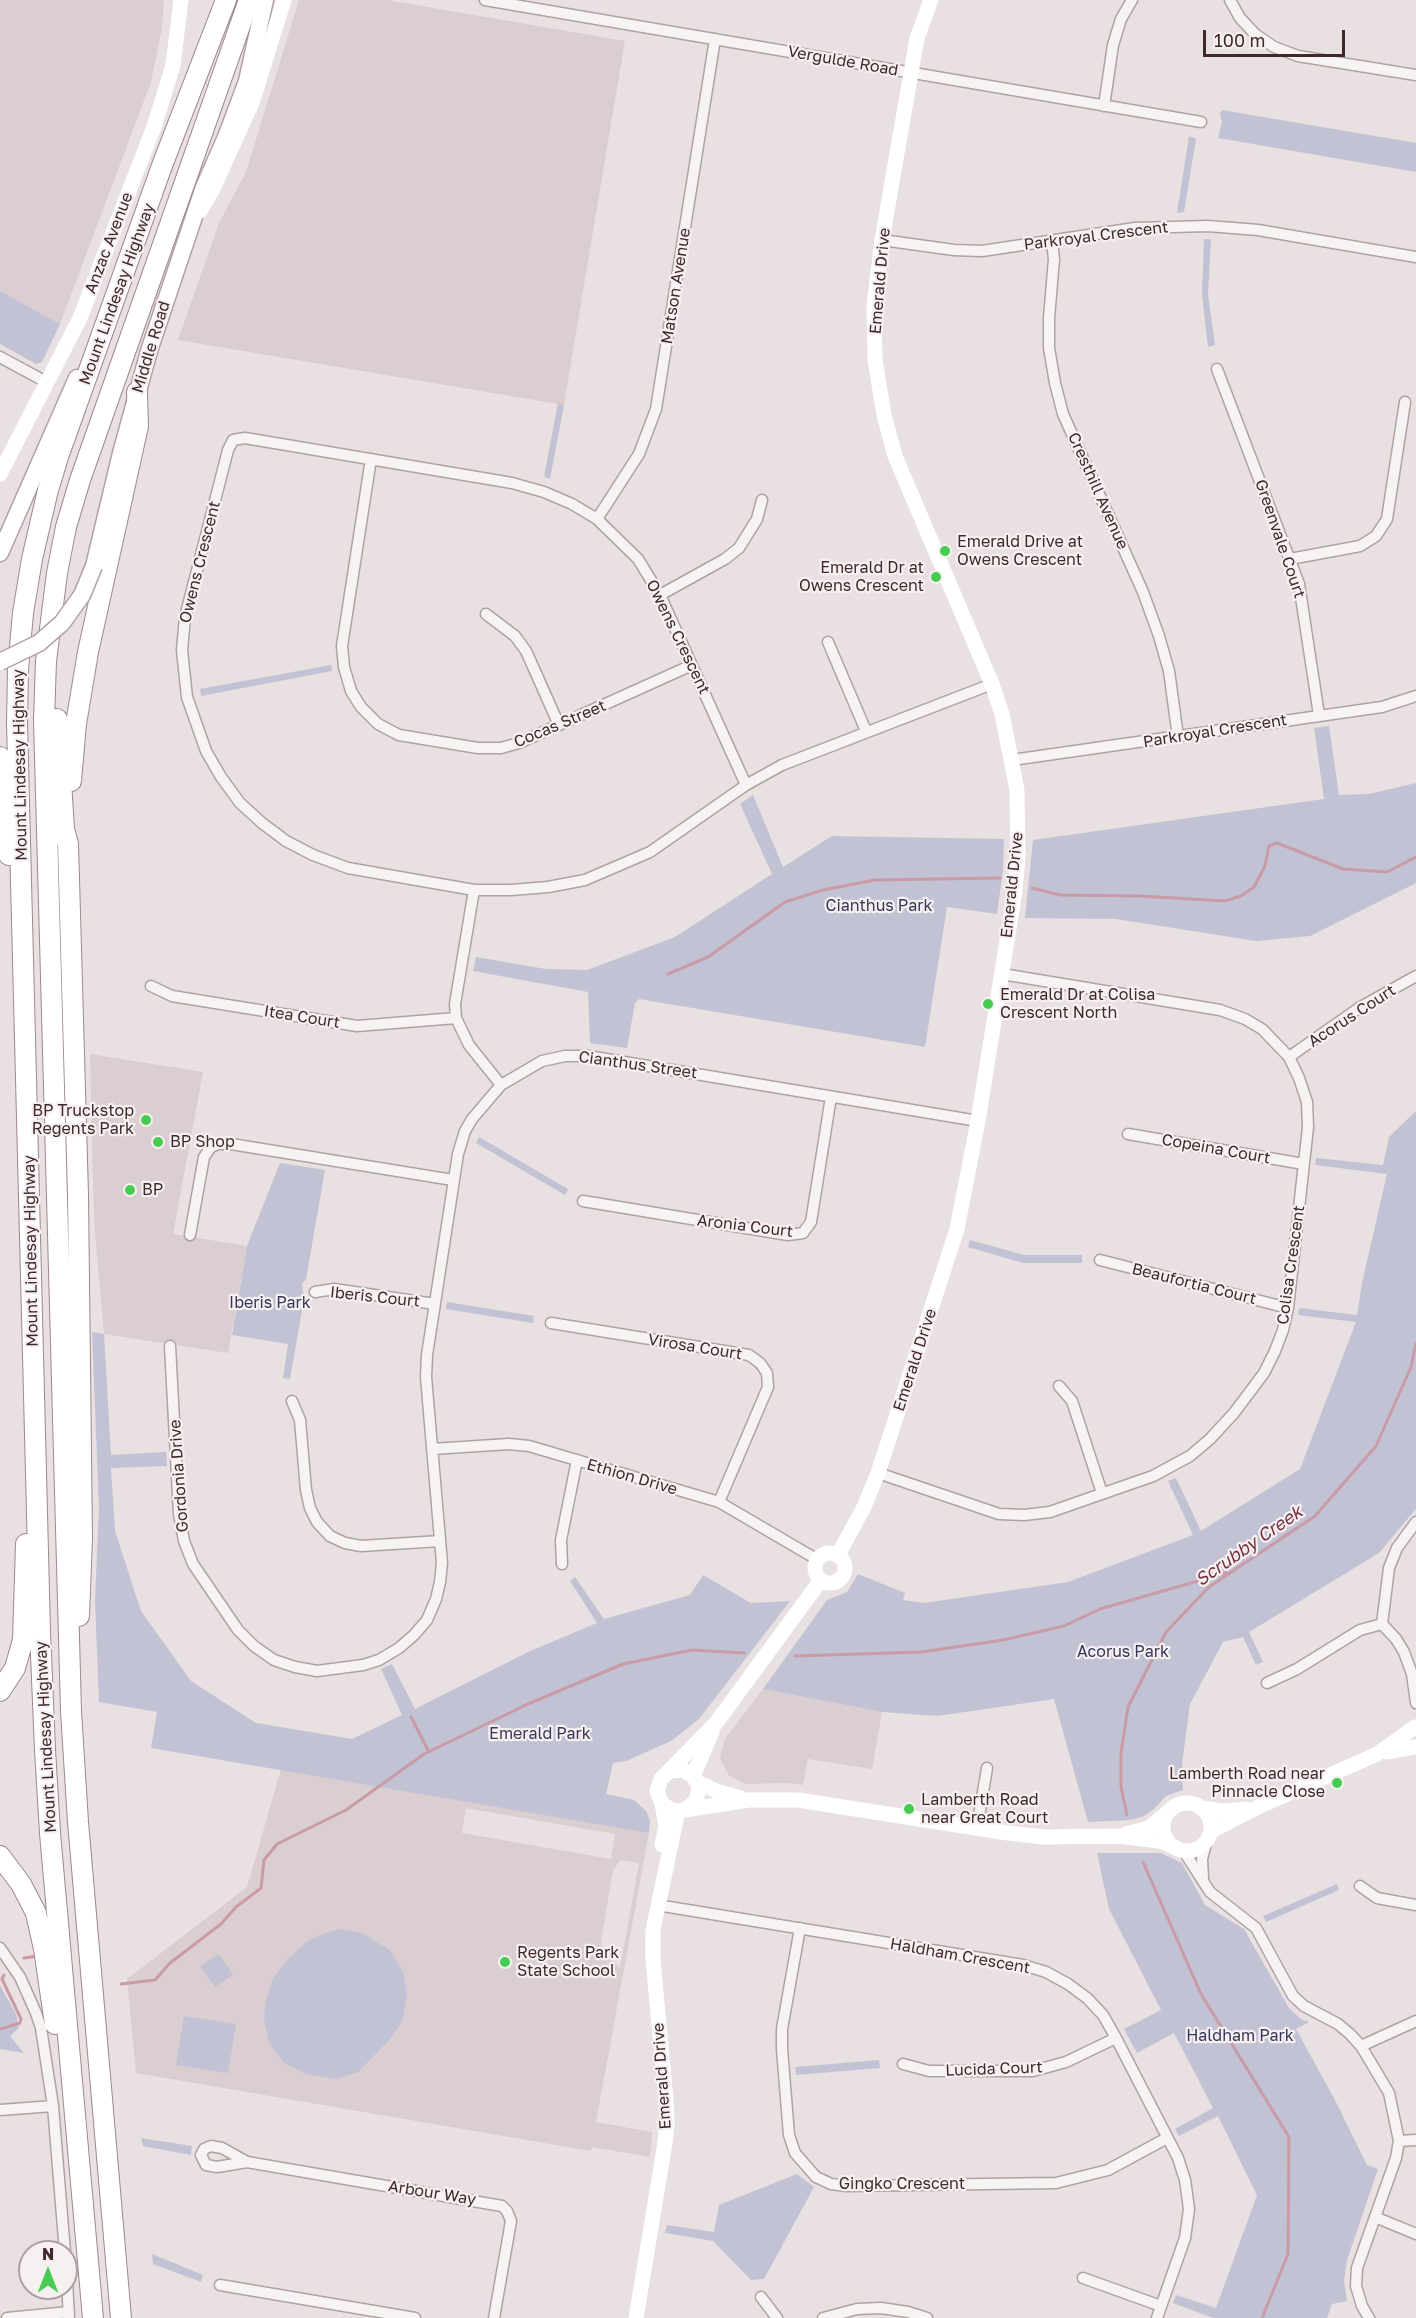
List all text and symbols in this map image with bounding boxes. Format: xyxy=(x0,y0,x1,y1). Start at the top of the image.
scale bar xyxy=(1206,18,1348,56)
text: 100 m xyxy=(1214,29,1265,51)
street label: Vergulde Road xyxy=(786,42,900,80)
street label: Anzac Avenue xyxy=(81,190,137,296)
street label: Mount Lindesay Highway xyxy=(75,201,159,387)
street label: Parkroyal Crescent xyxy=(1023,218,1169,254)
street label: Matson Avenue xyxy=(657,227,695,345)
street label: Emerald Drive xyxy=(866,227,894,335)
street label: Middle Road xyxy=(128,299,174,395)
street label: Cresthill Avenue xyxy=(1064,430,1132,552)
street label: Greenvale Court xyxy=(1251,477,1309,601)
street label: Owens Crescent xyxy=(176,499,224,625)
place label: Emerald Drive at Owens Crescent xyxy=(957,532,1083,570)
marker: Emerald Drive at Owens Crescent xyxy=(938,544,952,558)
place label: Emerald Dr at Owens Crescent xyxy=(799,558,924,596)
marker: Emerald Dr at Owens Crescent xyxy=(929,570,943,584)
street label: Owens Crescent xyxy=(642,577,714,697)
street label: Mount Lindesay Highway xyxy=(9,669,31,861)
street label: Cocas Street xyxy=(511,696,609,752)
street label: Parkroyal Crescent xyxy=(1142,710,1288,752)
street label: Emerald Drive xyxy=(997,831,1027,939)
park label: Cianthus Park xyxy=(826,896,932,916)
street label: Acorus Court xyxy=(1305,981,1399,1051)
place label: Emerald Dr at Colisa Crescent North xyxy=(1000,985,1155,1023)
marker: Emerald Dr at Colisa Crescent North xyxy=(981,997,995,1011)
street label: Itea Court xyxy=(263,1002,341,1032)
street label: Cianthus Street xyxy=(577,1047,699,1083)
place label: BP Truckstop Regents Park xyxy=(32,1101,134,1139)
marker: BP Truckstop Regents Park xyxy=(139,1113,153,1127)
street label: Copeina Court xyxy=(1160,1130,1272,1168)
place label: BP Shop xyxy=(170,1132,235,1152)
marker: BP Shop xyxy=(151,1135,165,1149)
street label: Mount Lindesay Highway xyxy=(20,1155,42,1347)
place label: BP xyxy=(142,1180,163,1200)
marker: BP xyxy=(123,1183,137,1197)
street label: Colisa Crescent xyxy=(1273,1204,1309,1326)
street label: Aronia Court xyxy=(696,1211,794,1241)
street label: Beaufortia Court xyxy=(1130,1259,1258,1309)
street label: Iberis Court xyxy=(329,1283,421,1311)
park label: Iberis Park xyxy=(229,1293,311,1313)
street label: Emerald Drive xyxy=(889,1306,941,1414)
street label: Virosa Court xyxy=(646,1330,744,1364)
street label: Gordonia Drive xyxy=(165,1419,193,1533)
street label: Ethion Drive xyxy=(584,1455,680,1499)
water label: Scrubby Creek xyxy=(1191,1501,1307,1591)
street label: Mount Lindesay Highway xyxy=(31,1641,61,1833)
park label: Acorus Park xyxy=(1077,1642,1169,1662)
park label: Emerald Park xyxy=(489,1724,591,1744)
place label: Lamberth Road near Pinnacle Close xyxy=(1169,1764,1325,1802)
marker: Lamberth Road near Pinnacle Close xyxy=(1330,1776,1344,1790)
place label: Lamberth Road near Great Court xyxy=(921,1790,1048,1828)
marker: Lamberth Road near Great Court xyxy=(902,1802,916,1816)
street label: Haldham Crescent xyxy=(888,1934,1032,1978)
place label: Regents Park State School xyxy=(517,1943,619,1981)
marker: Regents Park State School xyxy=(498,1955,512,1969)
street label: Emerald Drive xyxy=(649,2022,675,2130)
park label: Haldham Park xyxy=(1186,2026,1294,2046)
street label: Lucida Court xyxy=(945,2058,1043,2080)
street label: Gingko Crescent xyxy=(839,2174,965,2194)
street label: Arbour Way xyxy=(387,2177,477,2209)
north arrow xyxy=(18,2240,78,2300)
text: N xyxy=(42,2244,54,2264)

